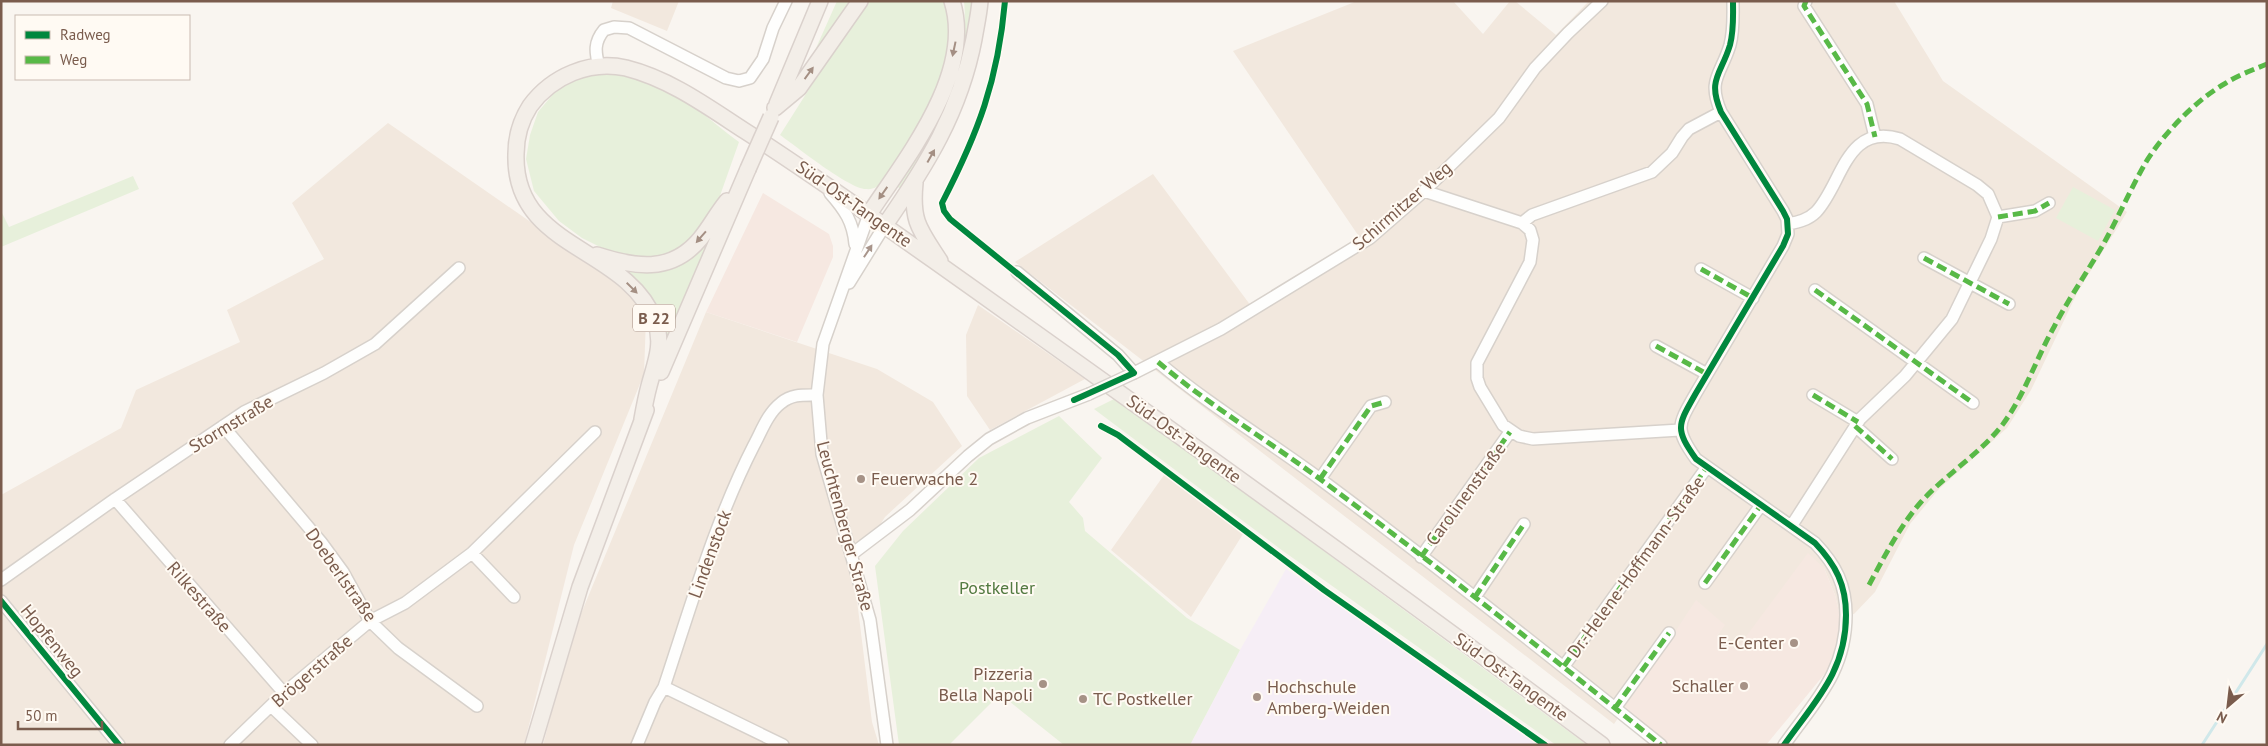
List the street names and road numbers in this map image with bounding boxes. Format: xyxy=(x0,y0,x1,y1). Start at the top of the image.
street label: Süd-Ost-Tangente xyxy=(792,155,917,252)
street label: Schirmitzer Weg xyxy=(1347,156,1456,255)
road number: B 22 xyxy=(633,304,675,332)
street label: Stormstraße xyxy=(184,389,277,458)
street label: Süd-Ost-Tangente xyxy=(1122,389,1246,488)
street label: Leuchtenberger Straße xyxy=(812,438,879,613)
street label: Carolinenstraße xyxy=(1420,438,1511,550)
street label: Dr.-Helene-Hoffmann-Straße xyxy=(1562,471,1709,662)
street label: Lindenstock xyxy=(683,506,736,601)
street label: Doeberlstraße xyxy=(301,523,382,626)
street label: Rilkestraße xyxy=(162,556,237,637)
street label: Hopfenweg xyxy=(16,599,89,682)
street label: Süd-Ost-Tangente xyxy=(1449,627,1573,726)
street label: Brögerstraße xyxy=(266,629,357,712)

